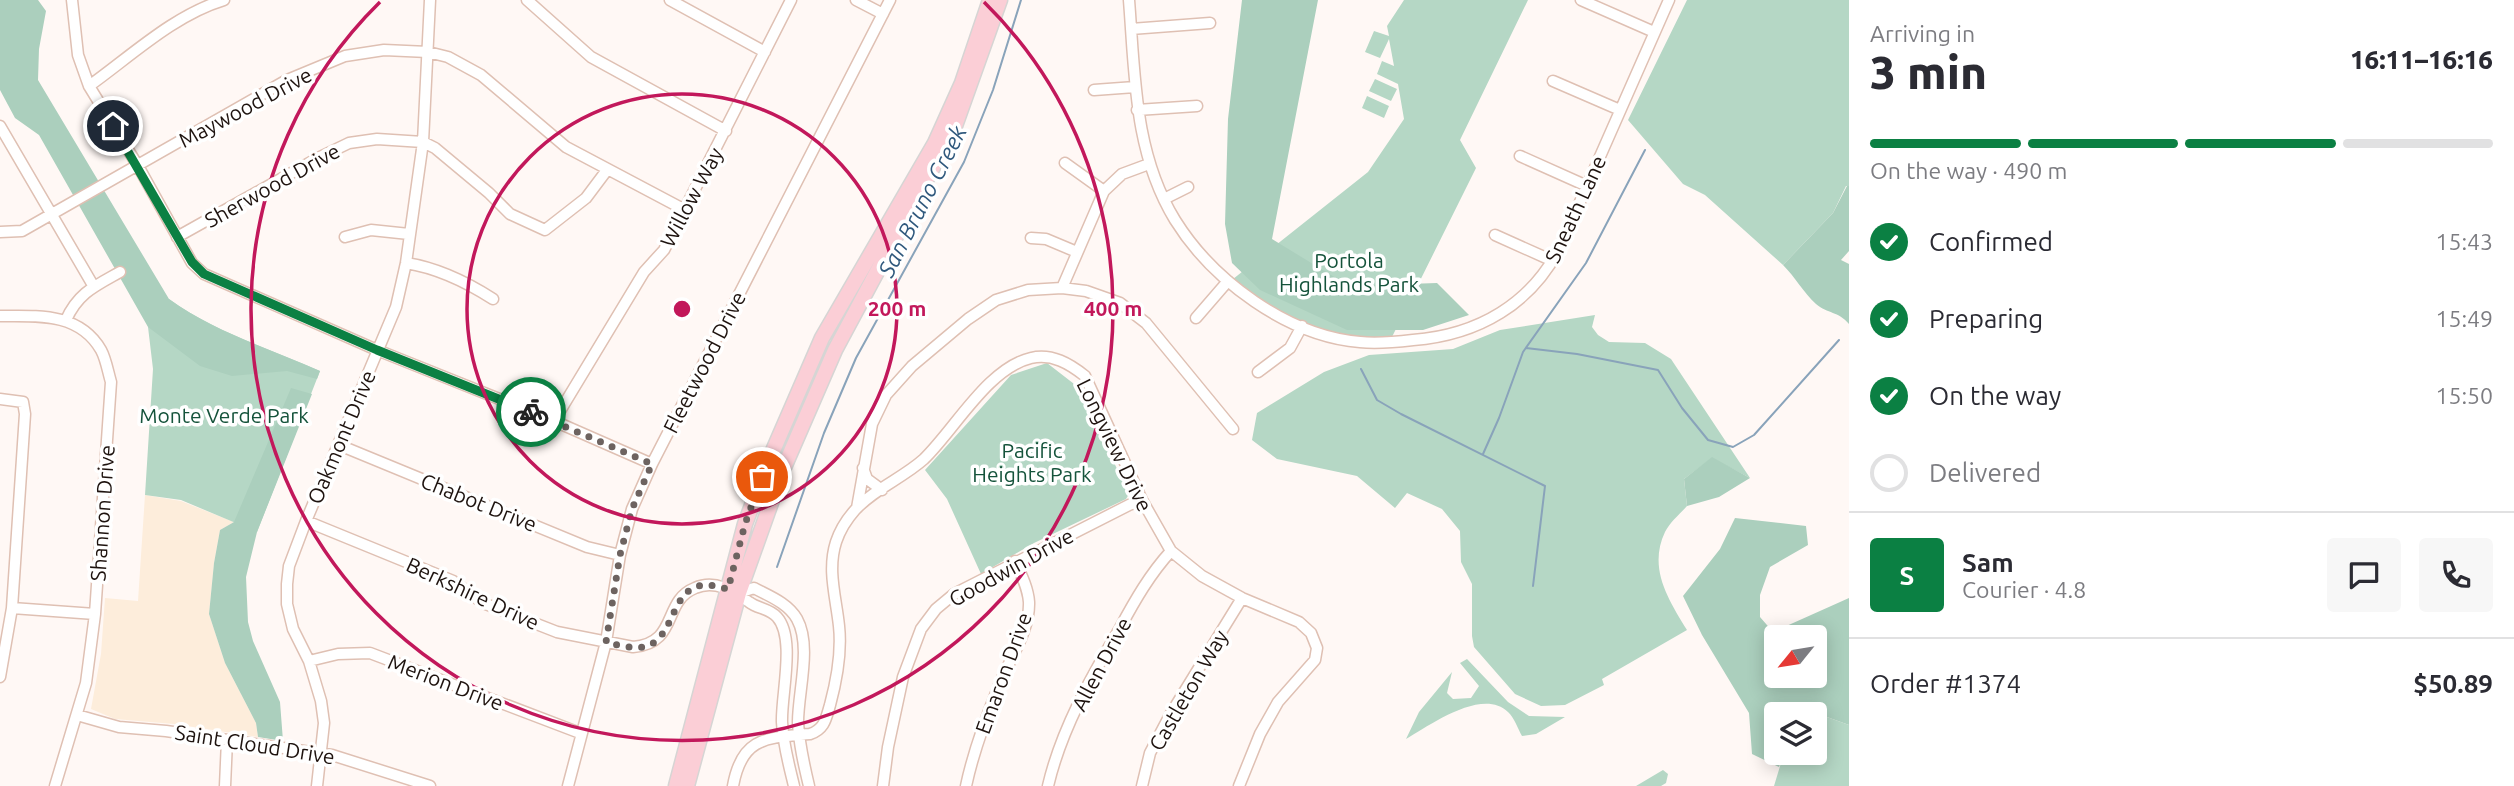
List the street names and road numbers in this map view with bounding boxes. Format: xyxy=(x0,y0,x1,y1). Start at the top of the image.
street label: Maywood Drive xyxy=(174,62,316,152)
street label: Sherwood Drive xyxy=(200,138,344,232)
street label: Willow Way xyxy=(655,143,727,251)
street label: Sneath Lane xyxy=(1540,152,1610,266)
street label: Fleetwood Drive xyxy=(658,287,750,437)
street label: Oakmont Drive xyxy=(302,367,380,507)
street label: Longview Drive xyxy=(1072,375,1158,515)
street label: Shannon Drive xyxy=(85,444,119,582)
street label: Chabot Drive xyxy=(418,468,540,536)
street label: Goodwin Drive xyxy=(945,523,1077,611)
street label: Berkshire Drive xyxy=(403,552,543,634)
street label: Emaron Drive xyxy=(970,609,1036,737)
street label: Allen Drive xyxy=(1066,613,1136,715)
street label: Castleton Way xyxy=(1144,625,1232,755)
street label: Merion Drive xyxy=(385,649,507,715)
street label: Saint Cloud Drive xyxy=(173,720,337,768)

